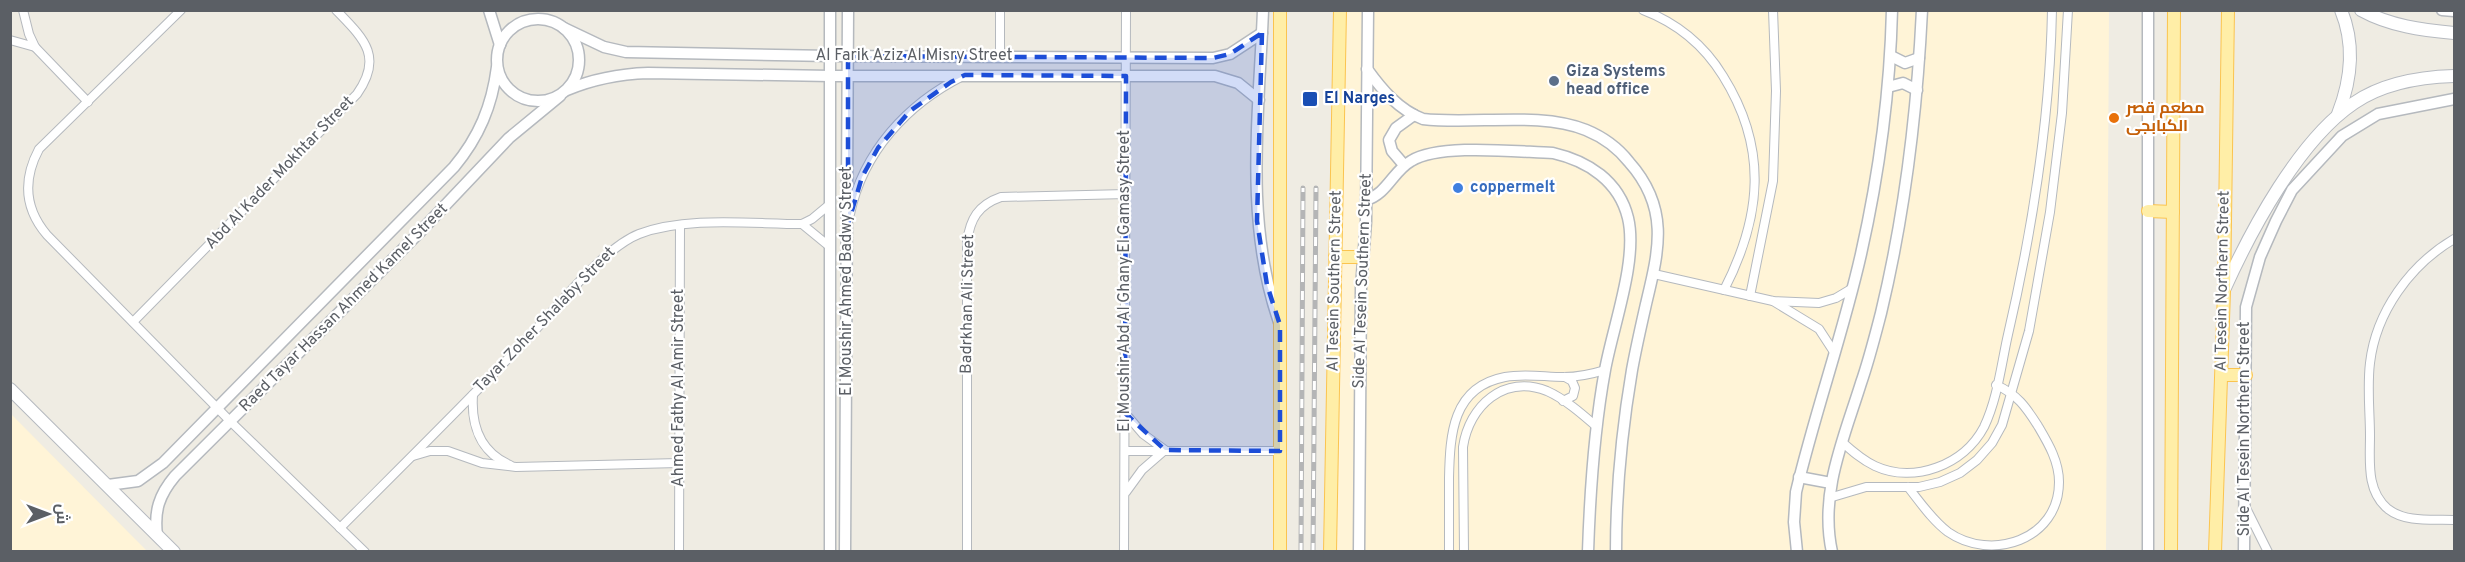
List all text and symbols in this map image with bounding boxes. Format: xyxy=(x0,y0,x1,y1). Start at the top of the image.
street label: Al Farik Aziz Al Misry Street xyxy=(815,46,1013,66)
place label: Giza Systems head office xyxy=(1566,62,1666,100)
marker: Giza Systems head office xyxy=(1547,74,1561,88)
place label: El Narges xyxy=(1324,89,1395,109)
marker: El Narges xyxy=(1301,90,1319,108)
street label: Abd Al Kader Mokhtar Street xyxy=(201,92,359,254)
place label: مطعم قصر الكبابجى xyxy=(2125,99,2205,137)
marker: مطعم قصر الكبابجى xyxy=(2107,111,2121,125)
street label: El Moushir Abd Al Ghany El Gamasy Street xyxy=(1115,130,1135,432)
street label: El Moushir Ahmed Badwy Street xyxy=(837,166,857,396)
street label: Side Al Tesein Southern Street xyxy=(1349,173,1377,389)
place label: coppermelt xyxy=(1470,178,1555,198)
marker: coppermelt xyxy=(1451,181,1465,195)
street label: Al Tesein Southern Street xyxy=(1323,190,1347,372)
street label: Al Tesein Northern Street xyxy=(2211,191,2235,371)
street label: Raed Tayar Hassan Ahmed Kamel Street xyxy=(235,199,453,417)
street label: Badrkhan Ali Street xyxy=(957,234,979,374)
street label: Tayar Zoher Shalaby Street xyxy=(470,243,620,397)
street label: Ahmed Fathy Al Amir Street xyxy=(669,289,689,487)
street label: Side Al Tesein Northern Street xyxy=(2235,321,2255,537)
north arrow xyxy=(18,484,78,544)
text: ش xyxy=(51,504,71,524)

